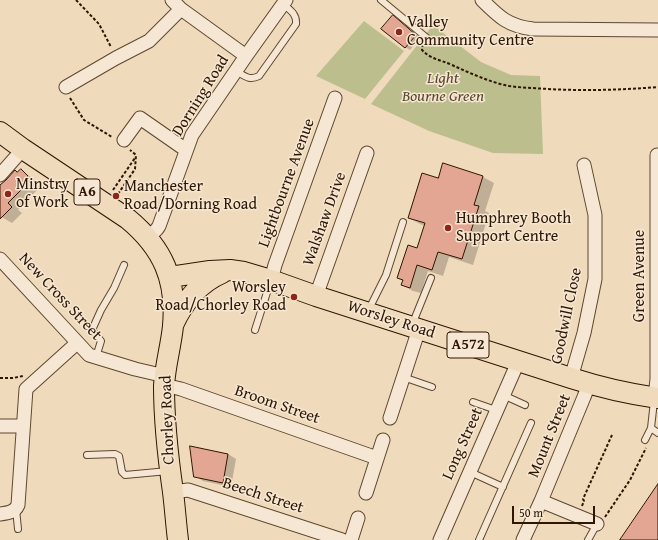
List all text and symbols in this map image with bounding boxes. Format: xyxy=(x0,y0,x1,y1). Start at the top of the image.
place label: Valley Community Centre xyxy=(407,13,534,51)
marker: Valley Community Centre xyxy=(394,27,404,37)
street label: Dorning Road xyxy=(169,52,233,140)
park label: Light Bourne Green xyxy=(402,69,484,107)
street label: Lightbourne Avenue xyxy=(255,116,319,250)
street label: Walshaw Drive xyxy=(299,169,351,269)
place label: Minstry of Work xyxy=(16,175,69,213)
place label: Manchester Road/Dorning Road xyxy=(124,177,257,215)
road number: A6 xyxy=(74,179,100,205)
marker: Minstry of Work xyxy=(3,189,13,199)
marker: Manchester Road/Dorning Road xyxy=(111,191,121,201)
place label: Humphrey Booth Support Centre xyxy=(456,209,571,247)
marker: Humphrey Booth Support Centre xyxy=(443,223,453,233)
street label: Green Avenue xyxy=(630,230,650,322)
street label: New Cross Street xyxy=(15,249,105,345)
street label: Goodwill Close xyxy=(547,266,587,366)
place label: Worsley Road/Chorley Road xyxy=(156,278,286,316)
marker: Worsley Road/Chorley Road xyxy=(289,292,299,302)
street label: Worsley Road xyxy=(345,297,437,343)
road number: A572 xyxy=(447,332,489,358)
street label: Chorley Road xyxy=(157,375,179,465)
street label: Broom Street xyxy=(232,381,322,429)
street label: Mount Street xyxy=(525,391,575,481)
street label: Long Street xyxy=(439,405,487,483)
street label: Beech Street xyxy=(220,474,306,518)
scale bar xyxy=(514,498,597,524)
text: 50 m xyxy=(519,504,543,521)

